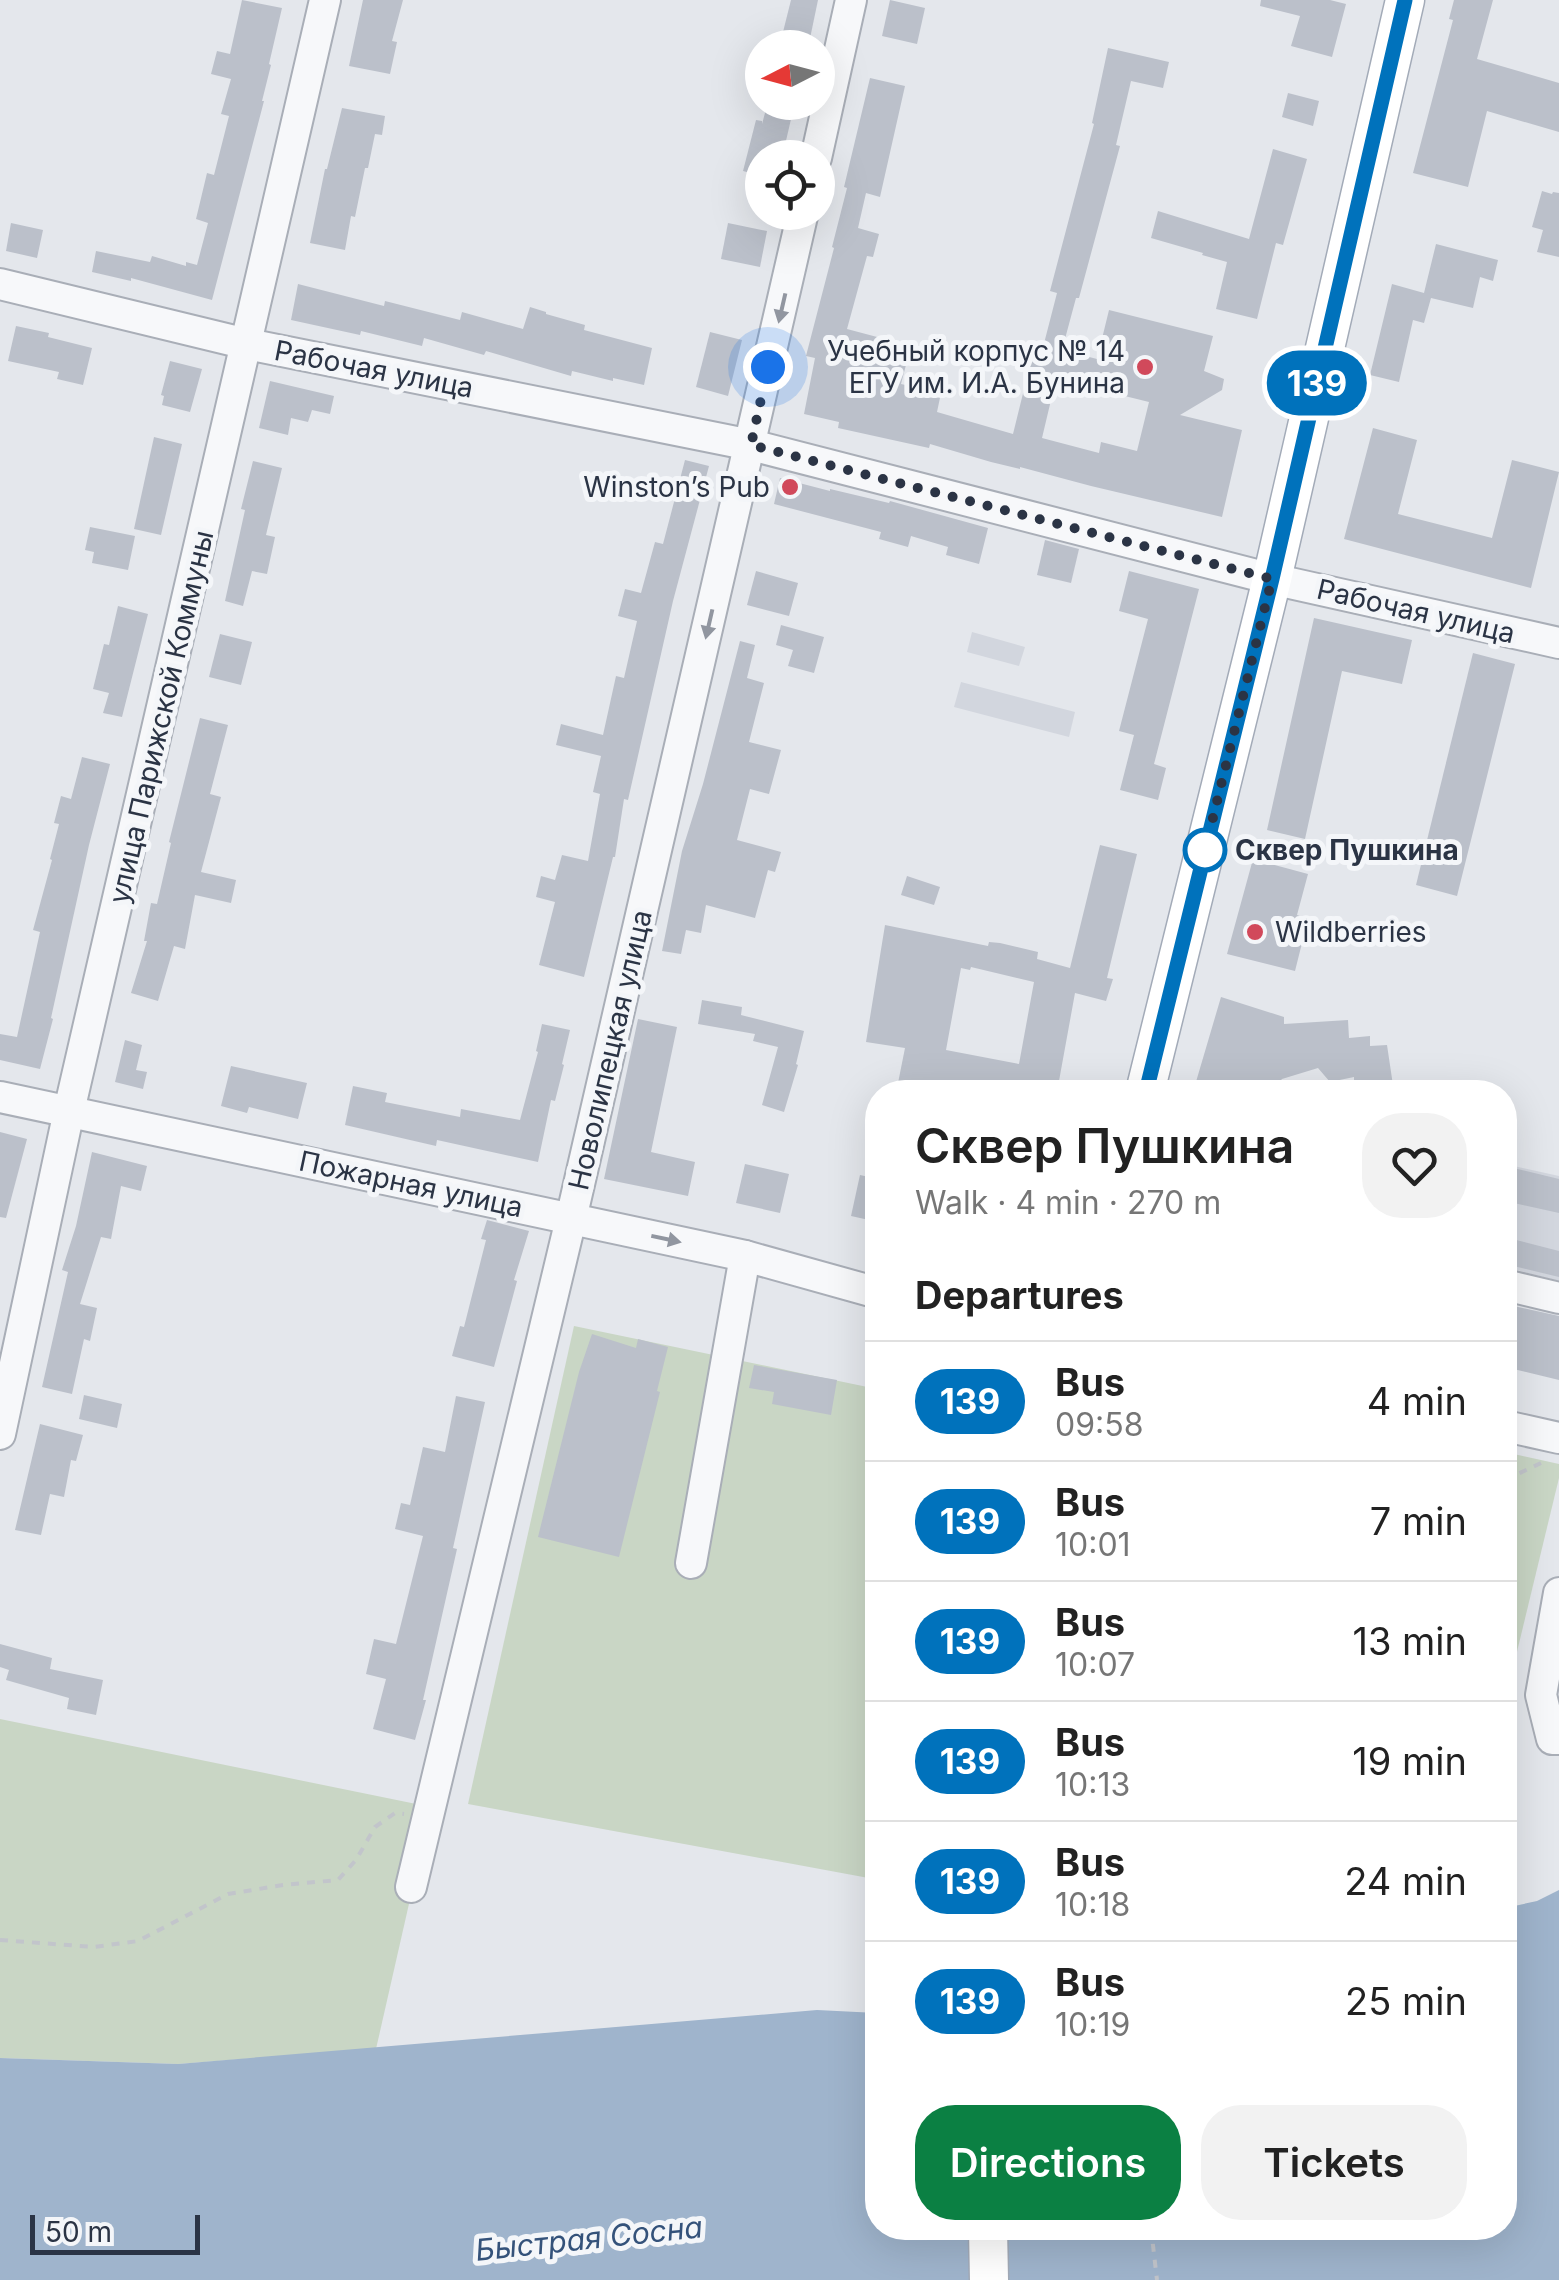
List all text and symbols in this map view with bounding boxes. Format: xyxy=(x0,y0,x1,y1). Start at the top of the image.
north arrow xyxy=(745,30,835,120)
map controls xyxy=(745,30,835,230)
button: locate xyxy=(745,140,835,230)
one-way arrow xyxy=(774,293,789,324)
street label: Рабочая улица xyxy=(272,333,476,405)
place label: Учебный корпус № 14 ЕГУ им. И.А. Бунина xyxy=(827,334,1125,400)
your location xyxy=(743,342,793,392)
line badge: 139 xyxy=(1260,350,1374,416)
marker: Учебный корпус № 14 ЕГУ им. И.А. Бунина xyxy=(1134,356,1156,378)
text: 139 xyxy=(1287,362,1347,404)
place label: Winston’s Pub xyxy=(583,470,770,504)
marker: Winston’s Pub xyxy=(779,476,801,498)
street label: улица Парижской Коммуны xyxy=(101,527,221,907)
street label: Рабочая улица xyxy=(1314,572,1518,650)
one-way arrow xyxy=(701,609,716,640)
marker: Сквер Пушкина xyxy=(1184,829,1226,871)
place label: Сквер Пушкина xyxy=(1235,833,1459,867)
street label: Новолипецкая улица xyxy=(561,907,659,1193)
place label: Wildberries xyxy=(1275,915,1427,949)
marker: Wildberries xyxy=(1244,921,1266,943)
button: heart xyxy=(1362,1113,1467,1218)
text: Сквер Пушкина xyxy=(915,1116,1294,1175)
street label: Пожарная улица xyxy=(296,1144,526,1224)
text: Walk · 4 min · 270 m xyxy=(915,1183,1221,1222)
one-way arrow xyxy=(651,1232,682,1247)
text: Departures xyxy=(915,1272,1124,1318)
text: Bus xyxy=(1055,1359,1125,1405)
text: 4 min xyxy=(1367,1378,1467,1424)
text: 139 xyxy=(940,1380,1000,1422)
text: 09:58 xyxy=(1055,1405,1144,1444)
text: Bus xyxy=(1055,1479,1125,1525)
text: 7 min xyxy=(1370,1498,1467,1544)
text: 139 xyxy=(940,1500,1000,1542)
text: 10:01 xyxy=(1055,1525,1131,1564)
text: Bus xyxy=(1055,1599,1125,1645)
text: 13 min xyxy=(1352,1618,1467,1664)
text: 139 xyxy=(940,1620,1000,1662)
text: 10:07 xyxy=(1055,1645,1135,1684)
text: Bus xyxy=(1055,1719,1125,1765)
text: 19 min xyxy=(1352,1738,1467,1784)
text: 139 xyxy=(940,1740,1000,1782)
text: 10:13 xyxy=(1055,1765,1130,1804)
text: Bus xyxy=(1055,1839,1125,1885)
text: 24 min xyxy=(1344,1858,1467,1904)
text: 139 xyxy=(940,1860,1000,1902)
text: 10:18 xyxy=(1055,1885,1130,1924)
text: Bus xyxy=(1055,1959,1125,2005)
text: 25 min xyxy=(1345,1978,1467,2024)
text: 139 xyxy=(940,1980,1000,2022)
text: 10:19 xyxy=(1055,2005,1130,2044)
button: Directions xyxy=(915,2105,1181,2220)
button: Tickets xyxy=(1201,2105,1467,2220)
water label: Быстрая Сосна xyxy=(473,2208,704,2268)
scale bar xyxy=(30,2210,200,2254)
text: 50 m xyxy=(45,2215,112,2249)

